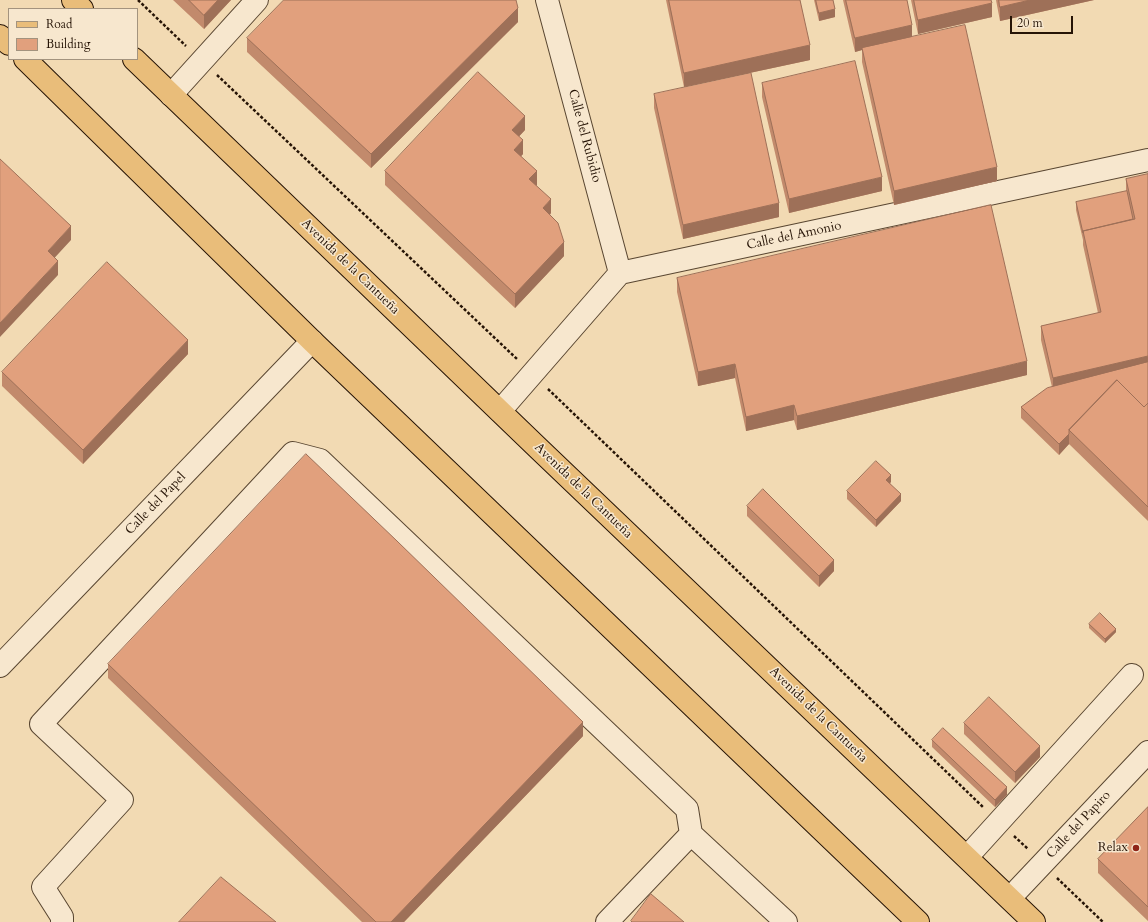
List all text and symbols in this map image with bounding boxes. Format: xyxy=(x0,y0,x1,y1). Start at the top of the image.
legend xyxy=(8,8,138,60)
scale bar xyxy=(1012,8,1075,34)
text: 20 m xyxy=(1017,15,1043,31)
text: Road xyxy=(46,16,72,32)
text: Building xyxy=(46,36,90,52)
street label: Calle del Rubidio xyxy=(564,88,604,184)
street label: Avenida de la Cantueña xyxy=(298,216,402,318)
street label: Calle del Amonio xyxy=(745,218,843,254)
street label: Avenida de la Cantueña xyxy=(531,440,635,542)
street label: Calle del Papel xyxy=(122,470,190,538)
street label: Avenida de la Cantueña xyxy=(766,664,870,766)
street label: Calle del Papiro xyxy=(1044,788,1114,862)
place label: Relax xyxy=(1098,840,1128,856)
marker: Relax xyxy=(1131,843,1141,853)

